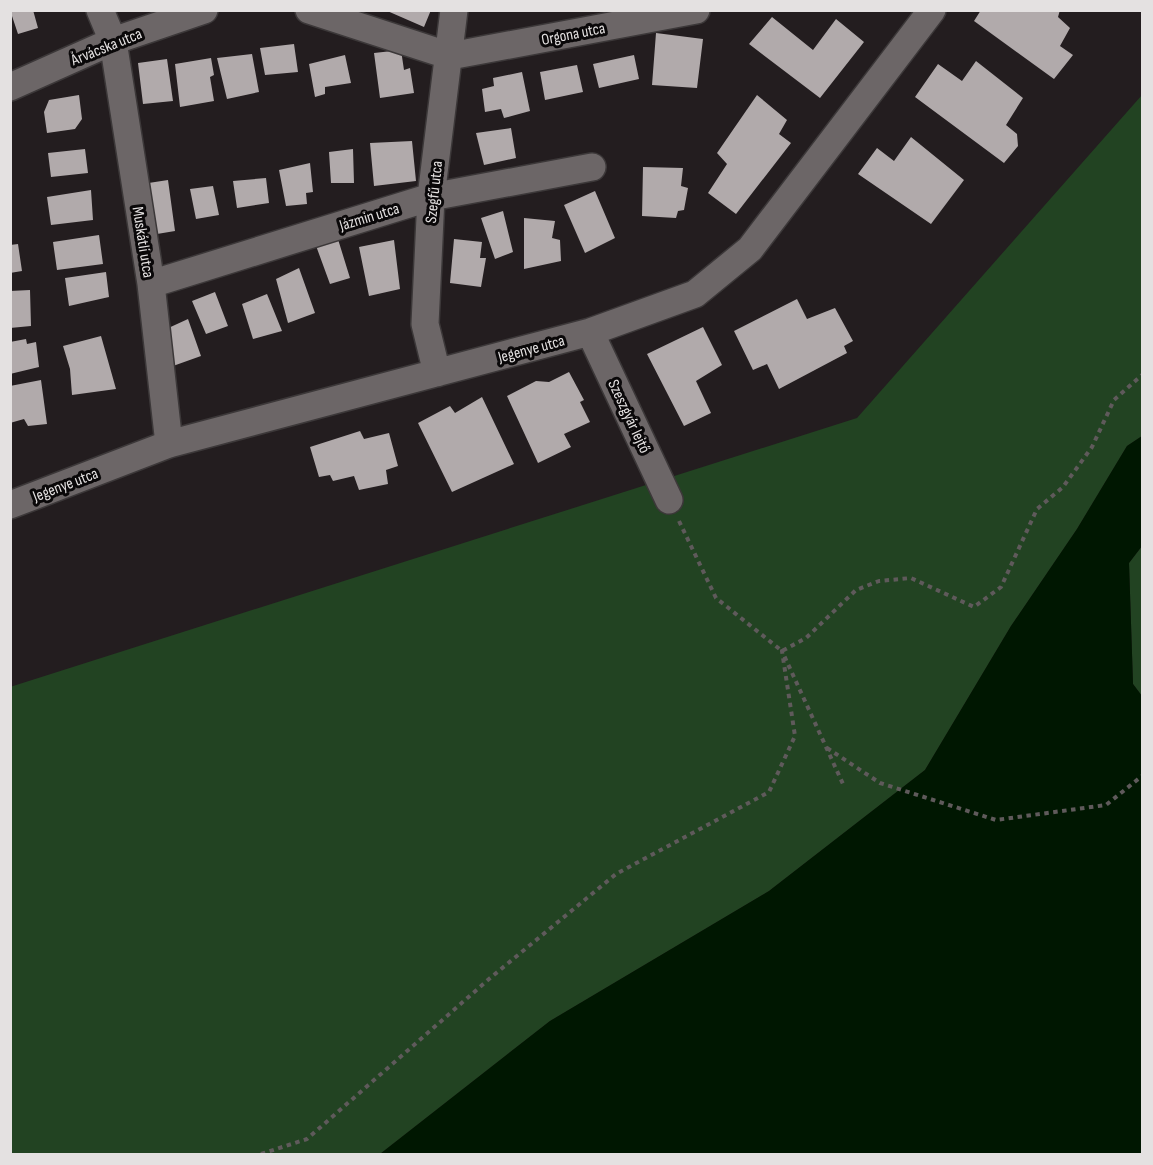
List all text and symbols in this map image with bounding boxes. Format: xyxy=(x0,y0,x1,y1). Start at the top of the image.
street label: Orgona utca xyxy=(540,19,607,50)
street label: Árvácska utca xyxy=(67,25,145,71)
street label: Szegfű utca xyxy=(422,160,447,224)
street label: Jázmin utca xyxy=(336,199,402,236)
street label: Muskátli utca xyxy=(128,205,158,279)
street label: Jegenye utca xyxy=(495,331,567,368)
street label: Szeszgyár lejtő xyxy=(603,377,654,456)
street label: Jegenye utca xyxy=(29,464,101,507)

